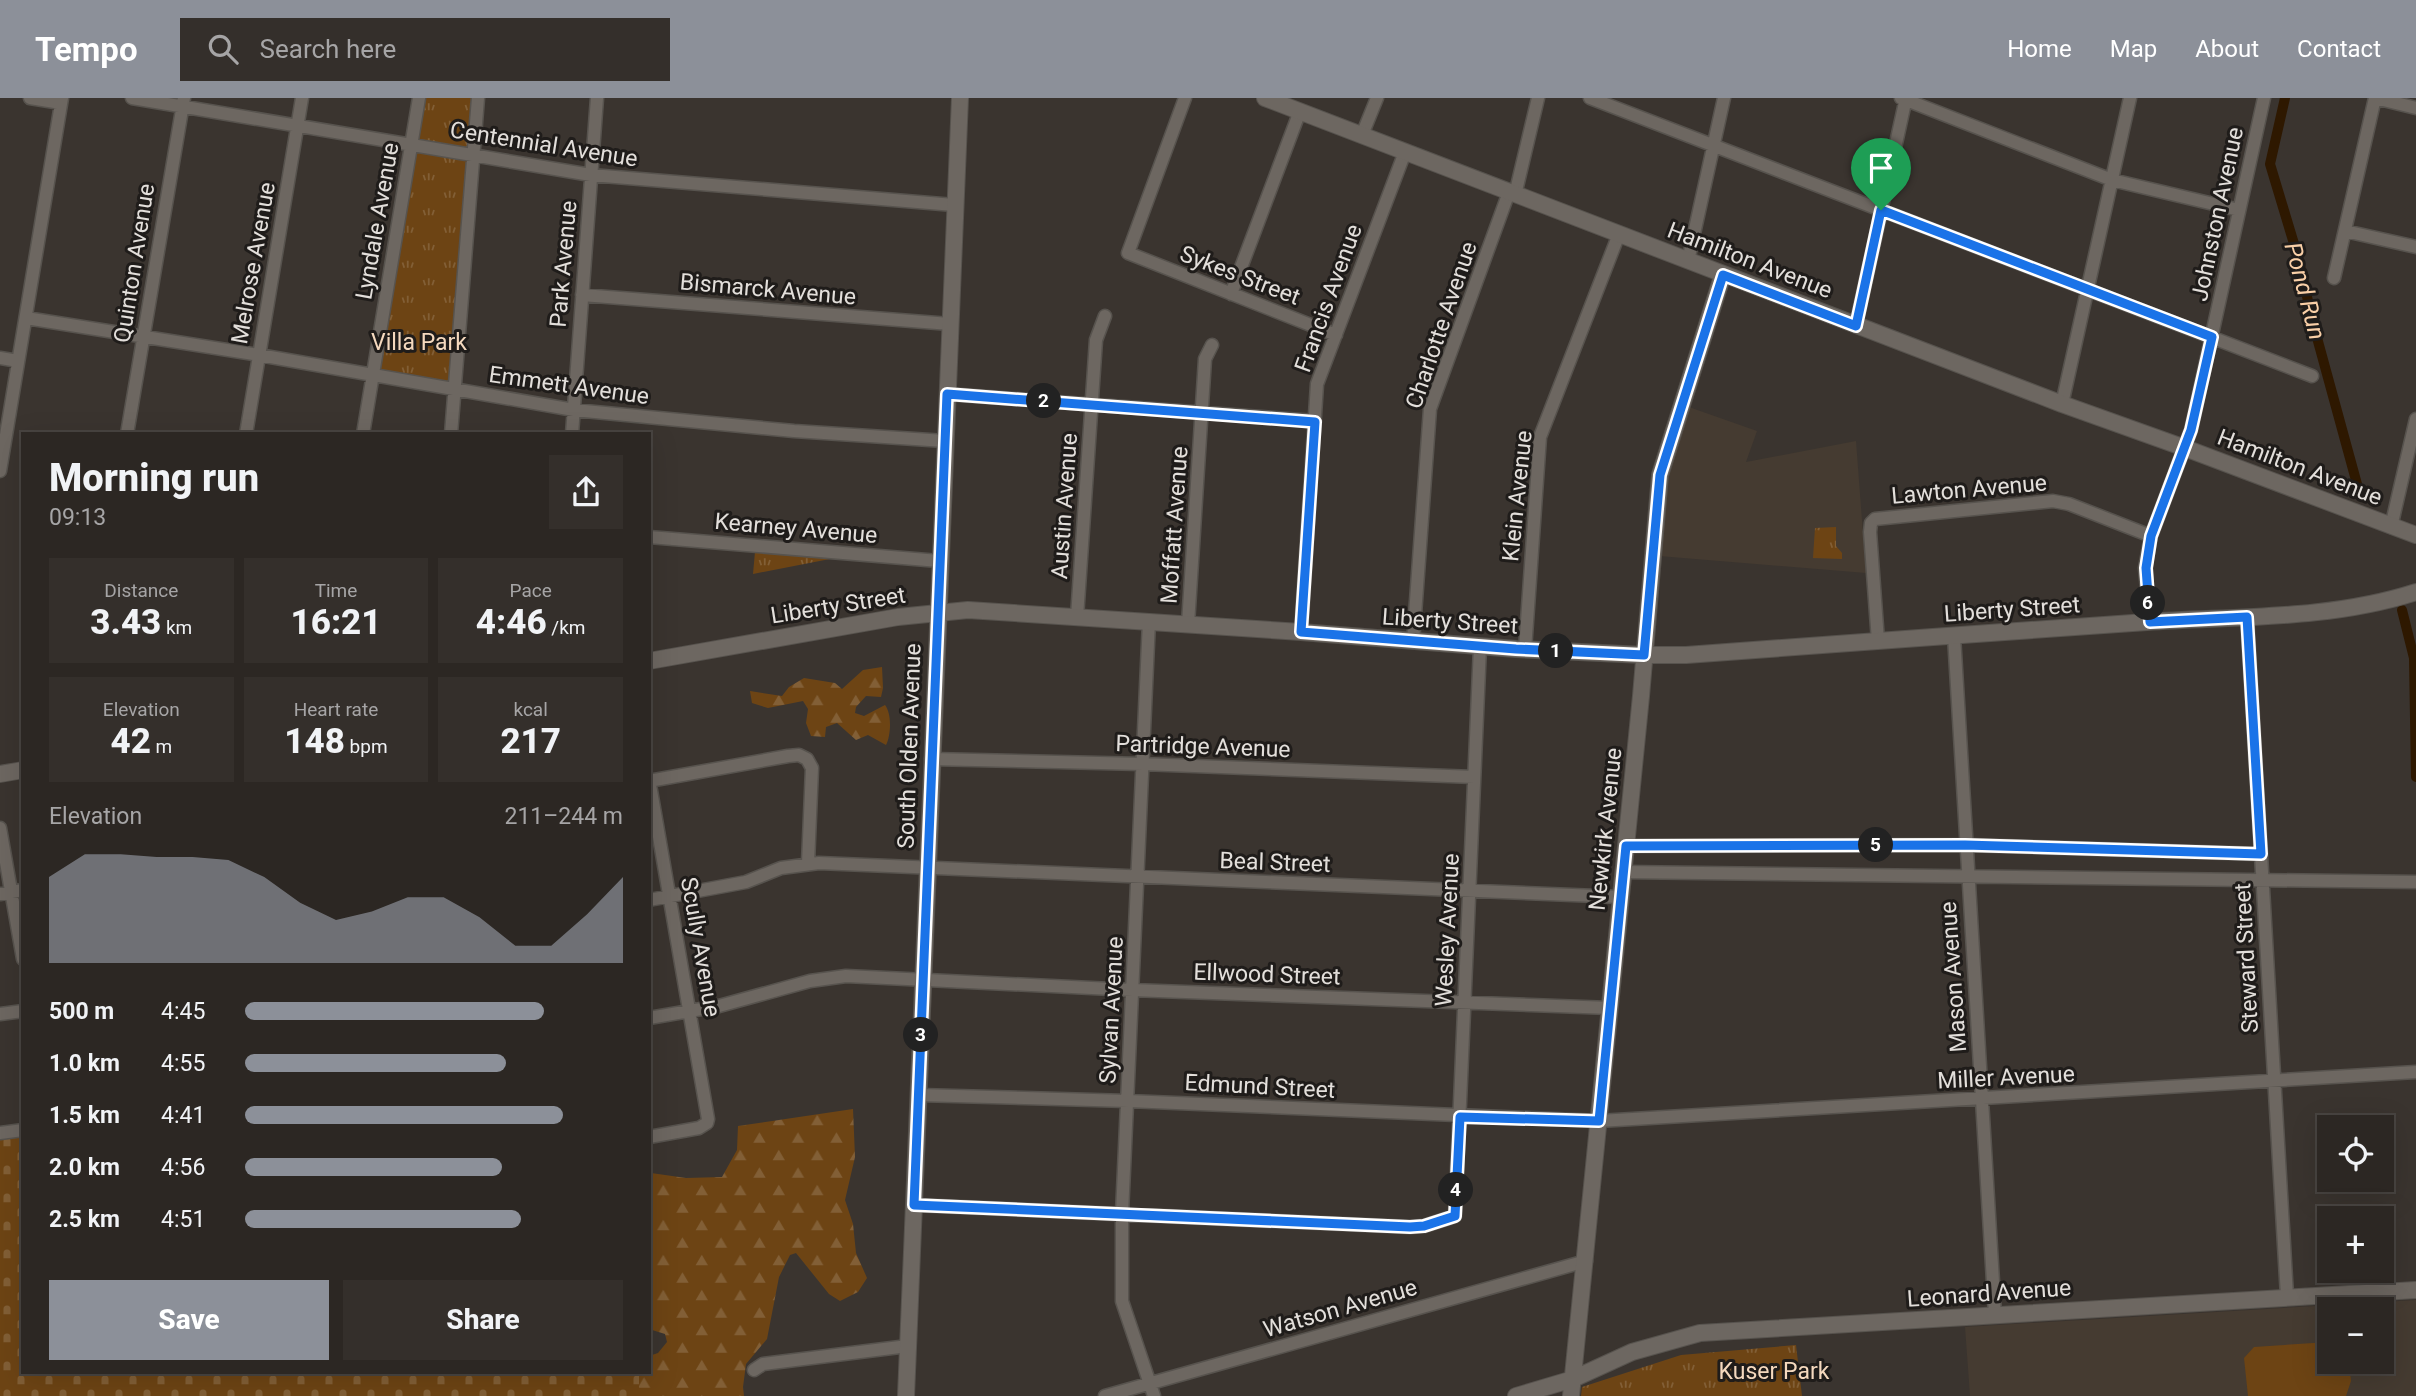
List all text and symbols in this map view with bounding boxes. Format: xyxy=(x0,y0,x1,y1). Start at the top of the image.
search box xyxy=(180,18,670,81)
text: Tempo xyxy=(35,30,138,69)
icon: search xyxy=(204,30,242,68)
text: Search here xyxy=(260,34,396,64)
text: Home xyxy=(2007,35,2072,63)
text: Map xyxy=(2110,35,2157,63)
text: About xyxy=(2195,35,2259,63)
text: Contact xyxy=(2297,35,2381,63)
street label: Centennial Avenue xyxy=(448,116,640,173)
street label: Johnston Avenue xyxy=(2186,125,2249,304)
pin xyxy=(1851,138,1911,210)
street label: Lyndale Avenue xyxy=(350,141,405,302)
icon: arrive xyxy=(1862,149,1900,187)
street label: Melrose Avenue xyxy=(226,180,281,346)
street label: Quinton Avenue xyxy=(109,182,160,345)
street label: Park Avenue xyxy=(545,199,582,329)
street label: Hamilton Avenue xyxy=(1664,217,1836,304)
street label: Francis Avenue xyxy=(1289,221,1368,376)
street label: Charlotte Avenue xyxy=(1400,238,1483,412)
water label: Pond Run xyxy=(2279,239,2331,343)
street label: Sykes Street xyxy=(1176,240,1304,311)
street label: Bismarck Avenue xyxy=(679,268,857,311)
park label: Villa Park xyxy=(371,329,467,356)
street label: Emmett Avenue xyxy=(487,361,651,410)
pin: 2 xyxy=(1026,384,1062,418)
text: 2 xyxy=(1038,389,1049,412)
street label: Hamilton Avenue xyxy=(2214,424,2386,511)
street label: Klein Avenue xyxy=(1497,429,1538,563)
street label: Austin Avenue xyxy=(1046,432,1083,580)
street label: Moffatt Avenue xyxy=(1156,445,1193,605)
button: share xyxy=(549,455,623,529)
text: Morning run xyxy=(49,456,259,500)
street label: Lawton Avenue xyxy=(1890,469,2048,510)
text: 09:13 xyxy=(49,504,106,531)
street label: Kearney Avenue xyxy=(713,508,878,549)
text: Distance xyxy=(104,579,178,602)
text: Time xyxy=(315,579,357,602)
text: Pace xyxy=(510,579,552,602)
street label: Liberty Street xyxy=(769,582,907,629)
pin: 6 xyxy=(2130,586,2166,620)
street label: Liberty Street xyxy=(1943,591,2081,628)
text: 6 xyxy=(2142,591,2153,614)
text: 3.43 xyxy=(90,602,161,643)
text: 16:21 xyxy=(291,602,381,643)
text: 4:46 xyxy=(476,602,547,643)
street label: Liberty Street xyxy=(1381,603,1519,640)
text: km xyxy=(161,616,192,639)
text: /km xyxy=(547,616,585,639)
pin: 1 xyxy=(1538,634,1574,668)
text: 1 xyxy=(1550,639,1561,662)
street label: South Olden Avenue xyxy=(892,643,927,849)
text: Elevation xyxy=(103,698,180,721)
text: Heart rate xyxy=(294,698,378,721)
text: kcal xyxy=(513,698,548,721)
text: 42 xyxy=(110,721,151,762)
text: 148 xyxy=(284,721,345,762)
text: 217 xyxy=(500,721,561,762)
street label: Partridge Avenue xyxy=(1115,730,1291,763)
text: m xyxy=(151,735,172,758)
text: bpm xyxy=(345,735,388,758)
street label: Newkirk Avenue xyxy=(1584,746,1627,912)
text: Elevation xyxy=(49,803,142,830)
text: 211–244 m xyxy=(504,803,623,830)
pin: 5 xyxy=(1858,828,1894,862)
text: 5 xyxy=(1870,833,1881,856)
street label: Beal Street xyxy=(1219,847,1331,878)
street label: Wesley Avenue xyxy=(1430,853,1465,1007)
street label: Scully Avenue xyxy=(675,875,726,1019)
street label: Steward Street xyxy=(2229,882,2264,1034)
street label: Mason Avenue xyxy=(1935,901,1972,1053)
street label: Sylvan Avenue xyxy=(1094,936,1129,1084)
street label: Ellwood Street xyxy=(1193,958,1341,991)
text: 500 m xyxy=(49,998,114,1025)
text: 4:45 xyxy=(161,998,205,1025)
pin: 3 xyxy=(904,1018,939,1052)
text: 3 xyxy=(915,1023,926,1046)
text: 1.0 km xyxy=(49,1050,120,1077)
text: 4:55 xyxy=(161,1050,205,1077)
street label: Miller Avenue xyxy=(1937,1060,2076,1095)
street label: Edmund Street xyxy=(1184,1069,1336,1104)
text: 1.5 km xyxy=(49,1102,120,1129)
text: 4:41 xyxy=(161,1102,205,1129)
map controls xyxy=(2317,1115,2394,1374)
button: locate xyxy=(2317,1115,2394,1192)
text: 2.0 km xyxy=(49,1154,120,1181)
text: 4:56 xyxy=(161,1154,205,1181)
pin: 4 xyxy=(1438,1172,1474,1208)
text: 4 xyxy=(1450,1178,1461,1201)
text: 2.5 km xyxy=(49,1206,120,1233)
text: 4:51 xyxy=(161,1206,205,1233)
button: + xyxy=(2317,1206,2394,1283)
street label: Watson Avenue xyxy=(1260,1274,1420,1343)
street label: Leonard Avenue xyxy=(1906,1274,2072,1313)
button: Save xyxy=(49,1280,329,1360)
button: Share xyxy=(343,1280,623,1360)
button: − xyxy=(2317,1297,2394,1374)
park label: Kuser Park xyxy=(1719,1358,1830,1385)

